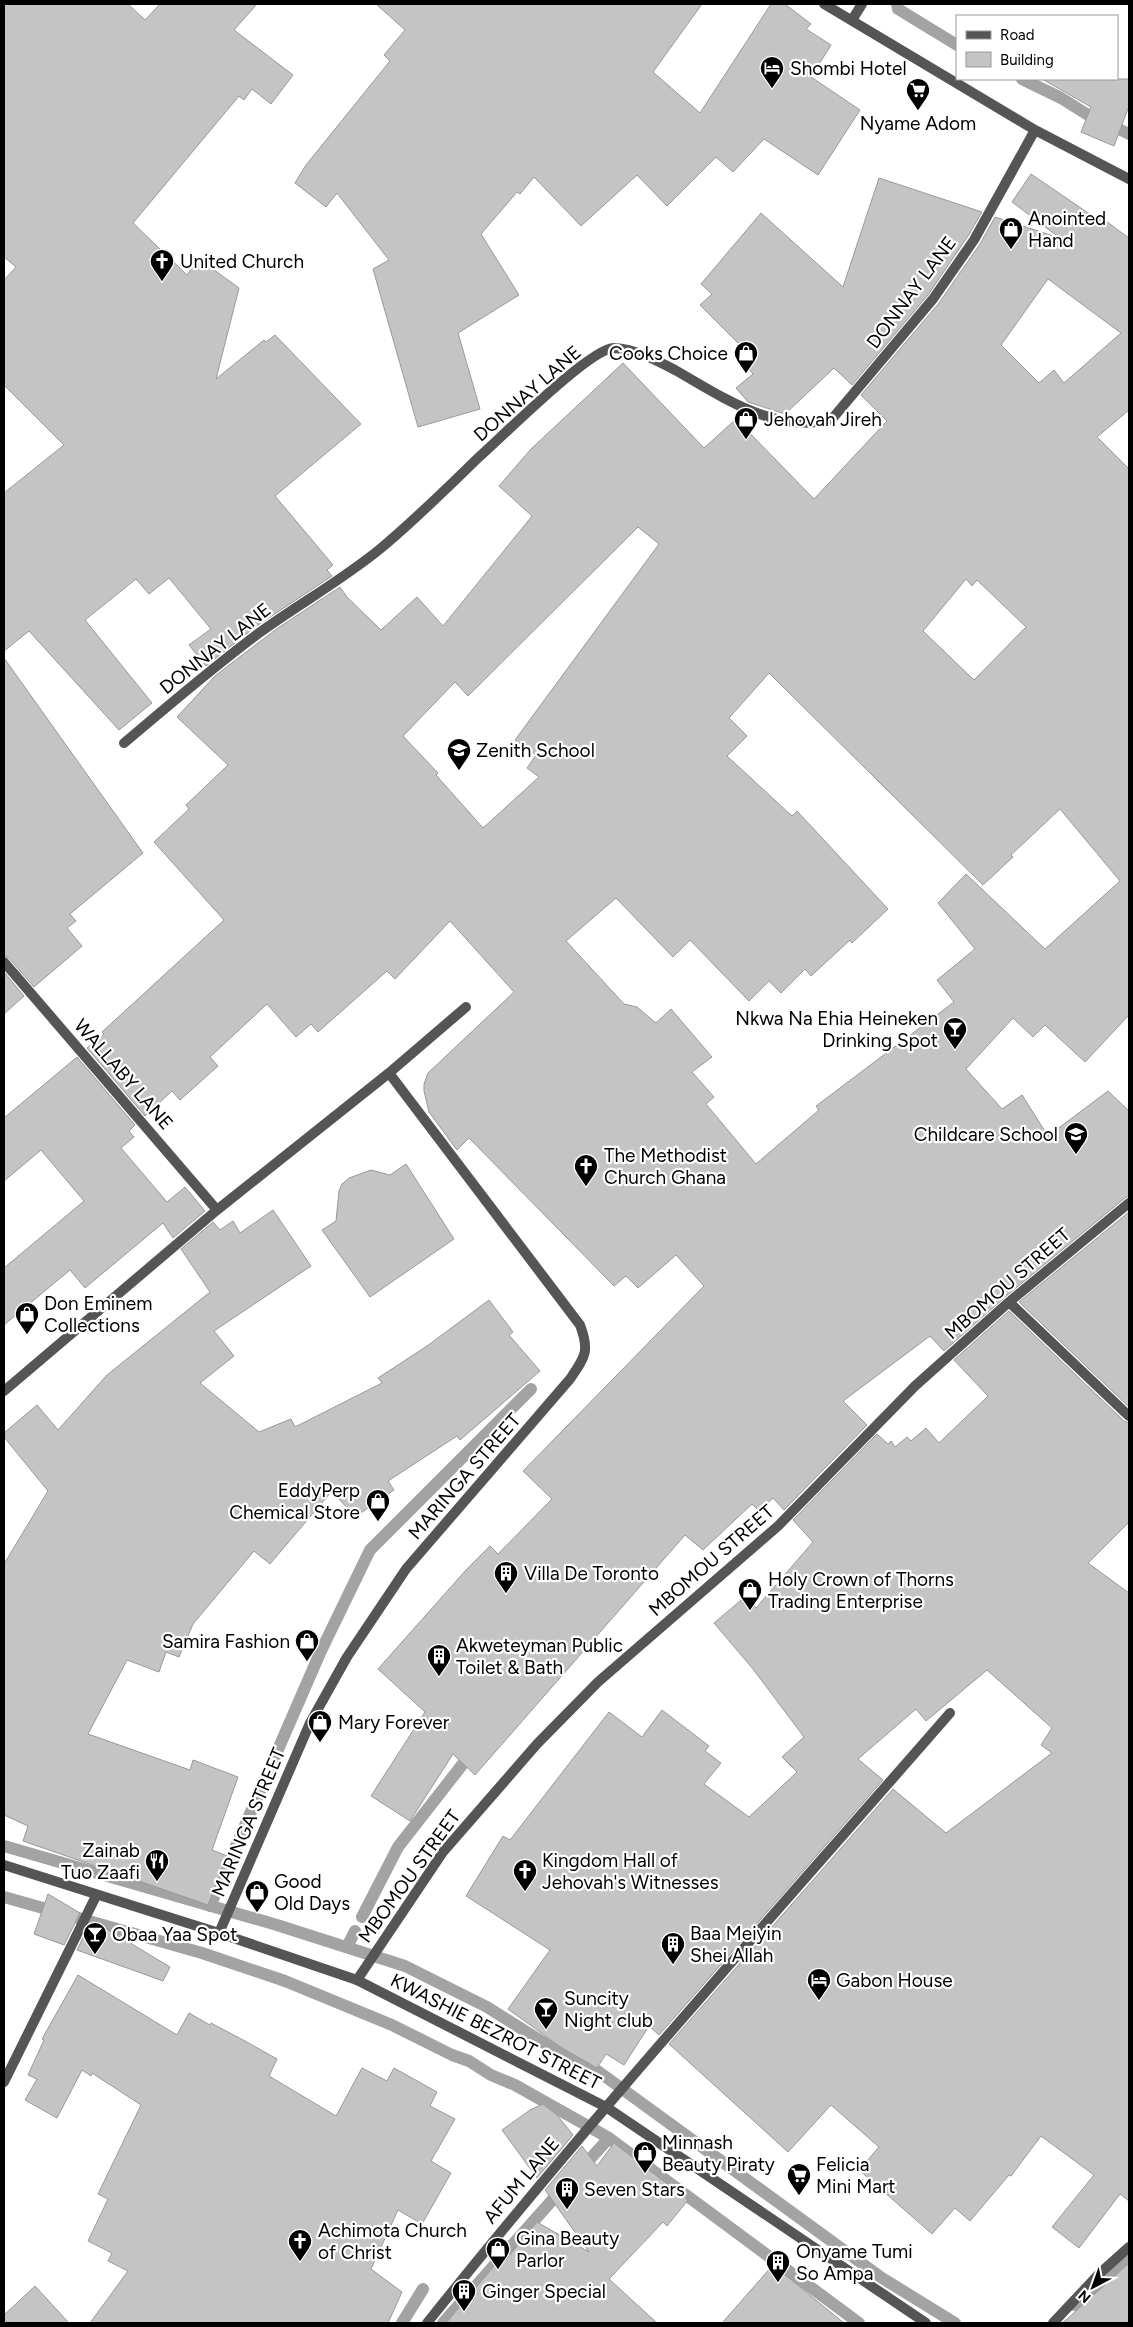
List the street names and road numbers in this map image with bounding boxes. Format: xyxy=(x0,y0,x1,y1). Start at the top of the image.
street label: DONNAY LANE xyxy=(862,232,961,353)
street label: DONNAY LANE xyxy=(469,340,586,446)
street label: DONNAY LANE xyxy=(155,598,275,699)
street label: WALLABY LANE xyxy=(69,1014,178,1135)
street label: MBOMOU STREET xyxy=(940,1222,1075,1344)
street label: MARINGA STREET xyxy=(403,1408,526,1544)
street label: MBOMOU STREET xyxy=(644,1499,779,1621)
street label: MARINGA STREET xyxy=(207,1744,290,1900)
street label: MBOMOU STREET xyxy=(354,1805,466,1947)
street label: KWASHIE BEZROT STREET xyxy=(387,1968,605,2095)
street label: AFUM LANE xyxy=(478,2132,564,2228)

